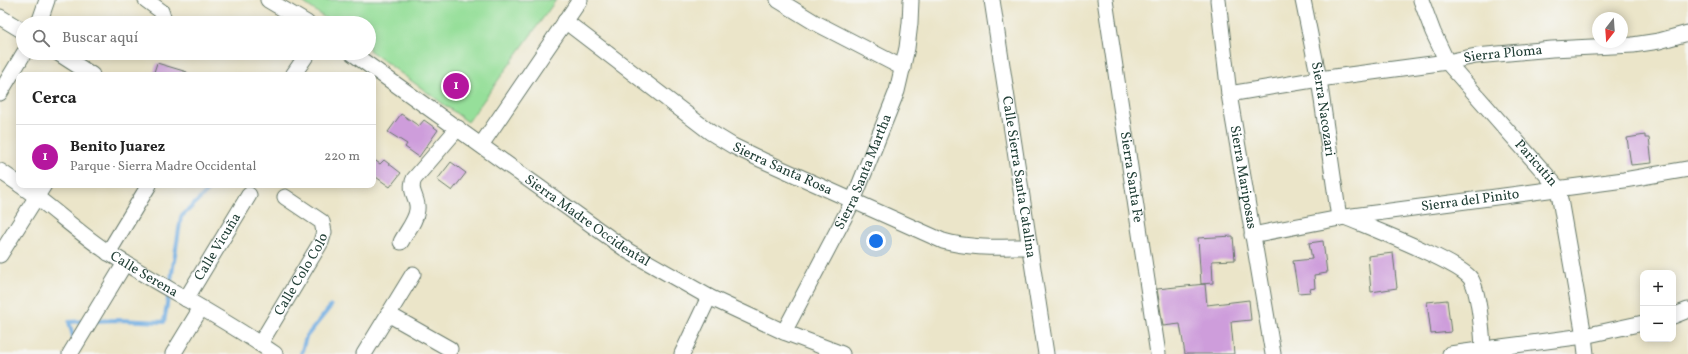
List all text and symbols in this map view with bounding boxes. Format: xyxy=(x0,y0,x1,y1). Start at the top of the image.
north arrow xyxy=(1592,12,1628,48)
search box xyxy=(16,16,376,60)
icon: search xyxy=(30,27,52,49)
text: Buscar aquí xyxy=(62,28,138,49)
street label: Sierra Ploma xyxy=(1462,40,1543,68)
street label: Sierra Nacozari xyxy=(1306,60,1340,158)
pin: 1 xyxy=(443,71,469,101)
text: Cerca xyxy=(32,87,77,110)
street label: Calle Sierra Santa Catalina xyxy=(997,95,1041,259)
street label: Sierra Santa Martha xyxy=(830,111,896,233)
street label: Sierra Mariposas xyxy=(1225,124,1261,230)
street label: Sierra Santa Fe xyxy=(1115,130,1148,224)
street label: Paricutín xyxy=(1510,135,1562,191)
text: Benito Juarez xyxy=(70,137,165,158)
street label: Sierra Santa Rosa xyxy=(729,138,835,200)
text: 1 xyxy=(42,148,48,166)
text: 220 m xyxy=(324,148,360,166)
text: Parque · Sierra Madre Occidental xyxy=(70,158,256,176)
street label: Sierra Madre Occidental xyxy=(521,170,654,271)
street label: Sierra del Pinito xyxy=(1420,184,1520,216)
street label: Calle Vicuña xyxy=(190,209,245,284)
street label: Calle Colo Colo xyxy=(270,231,333,319)
your location xyxy=(866,231,886,251)
street label: Calle Serena xyxy=(106,246,182,302)
map controls xyxy=(1640,270,1676,342)
button: + xyxy=(1640,270,1676,306)
button: − xyxy=(1640,306,1676,342)

